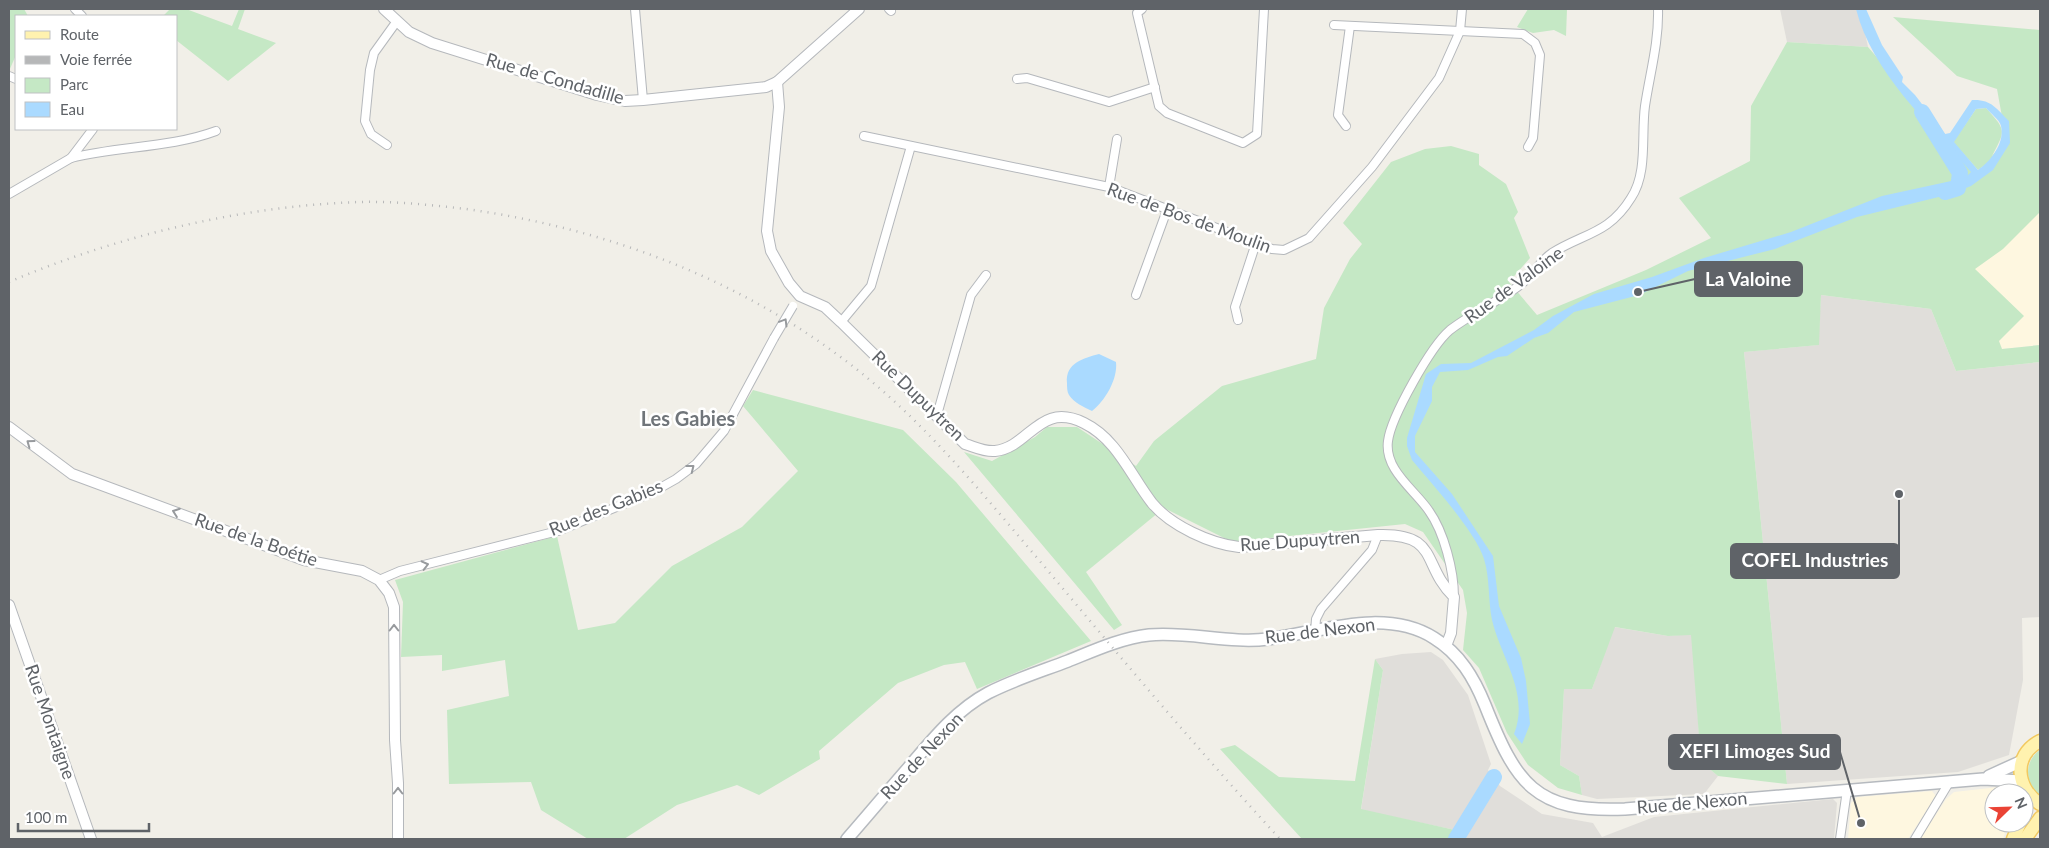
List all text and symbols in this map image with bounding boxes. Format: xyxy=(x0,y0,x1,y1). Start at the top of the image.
legend xyxy=(15,15,178,130)
text: Route xyxy=(60,25,99,43)
street label: Rue de Condadille xyxy=(484,48,627,108)
text: Voie ferrée xyxy=(60,50,132,68)
text: Parc xyxy=(60,75,89,93)
text: Eau xyxy=(60,100,84,118)
street label: Rue de Bos de Moulin xyxy=(1104,177,1274,257)
street label: Rue de Valoine xyxy=(1460,241,1567,327)
callout: La Valoine xyxy=(1695,262,1802,296)
text: La Valoine xyxy=(1705,267,1791,290)
one-way arrow xyxy=(777,319,787,328)
street label: Rue Dupuytren xyxy=(868,346,970,445)
district label: Les Gabies xyxy=(641,406,736,430)
one-way arrow xyxy=(26,440,36,449)
one-way arrow xyxy=(685,465,694,473)
street label: Rue des Gabies xyxy=(546,474,666,540)
one-way arrow xyxy=(172,508,181,518)
street label: Rue de la Boétie xyxy=(192,508,321,570)
street label: Rue Dupuytren xyxy=(1239,525,1361,555)
callout: COFEL Industries xyxy=(1731,544,1899,578)
text: COFEL Industries xyxy=(1742,548,1888,571)
one-way arrow xyxy=(420,560,429,571)
street label: Rue de Nexon xyxy=(1263,612,1376,648)
one-way arrow xyxy=(389,624,400,632)
street label: Rue Montaigne xyxy=(21,661,81,782)
street label: Rue de Nexon xyxy=(875,707,967,803)
callout: XEFI Limoges Sud xyxy=(1669,735,1840,769)
text: XEFI Limoges Sud xyxy=(1680,739,1830,762)
north arrow xyxy=(1984,783,2034,833)
one-way arrow xyxy=(393,786,403,794)
street label: Rue de Nexon xyxy=(1636,786,1748,818)
text: N xyxy=(2011,794,2031,811)
scale bar xyxy=(18,800,149,832)
text: 100 m xyxy=(25,808,67,826)

